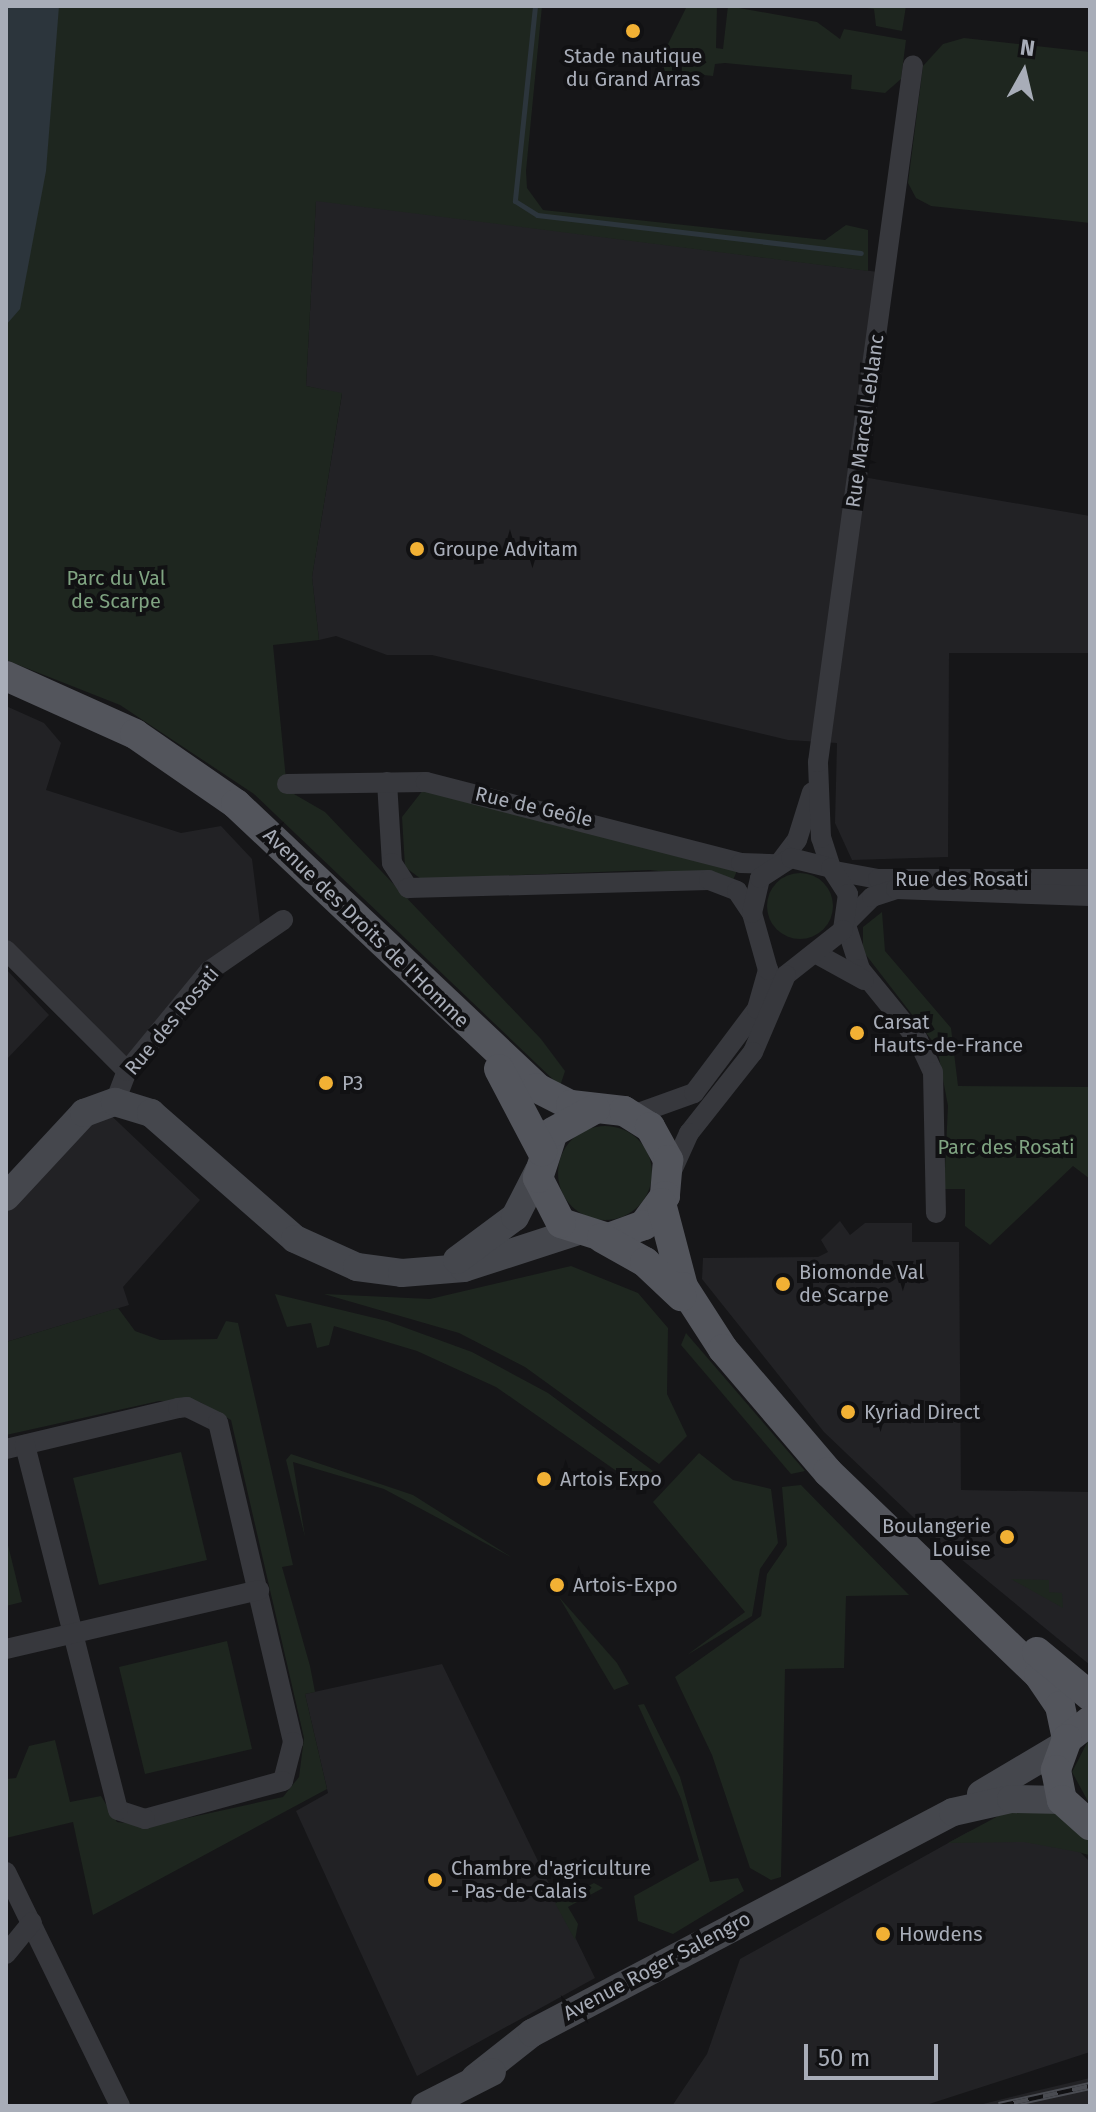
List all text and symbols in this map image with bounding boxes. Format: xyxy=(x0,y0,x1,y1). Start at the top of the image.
marker: Stade nautique du Grand Arras xyxy=(624,22,642,40)
north arrow xyxy=(984,32,1064,112)
text: N xyxy=(1018,33,1037,62)
place label: Stade nautique du Grand Arras xyxy=(564,44,702,91)
street label: Rue Marcel Leblanc xyxy=(841,333,889,509)
place label: Groupe Advitam xyxy=(433,537,578,561)
marker: Groupe Advitam xyxy=(408,540,426,558)
park label: Parc du Val de Scarpe xyxy=(66,567,166,614)
street label: Rue de Geôle xyxy=(473,782,595,832)
street label: Avenue des Droits de l'Homme xyxy=(258,823,474,1033)
street label: Rue des Rosati xyxy=(895,867,1029,891)
street label: Rue des Rosati xyxy=(120,962,224,1080)
place label: Carsat Hauts-de-France xyxy=(873,1010,1023,1057)
marker: Carsat Hauts-de-France xyxy=(848,1024,866,1042)
place label: P3 xyxy=(342,1071,363,1095)
marker: P3 xyxy=(317,1074,335,1092)
park label: Parc des Rosati xyxy=(937,1135,1075,1159)
place label: Biomonde Val de Scarpe xyxy=(799,1260,924,1307)
marker: Biomonde Val de Scarpe xyxy=(774,1275,792,1293)
place label: Kyriad Direct xyxy=(864,1400,980,1424)
marker: Kyriad Direct xyxy=(839,1403,857,1421)
place label: Artois Expo xyxy=(560,1467,662,1491)
marker: Artois Expo xyxy=(535,1470,553,1488)
place label: Boulangerie Louise xyxy=(882,1514,991,1561)
marker: Boulangerie Louise xyxy=(998,1528,1016,1546)
place label: Artois-Expo xyxy=(573,1573,678,1597)
marker: Artois-Expo xyxy=(548,1576,566,1594)
place label: Chambre d'agriculture - Pas-de-Calais xyxy=(451,1856,651,1903)
marker: Chambre d'agriculture - Pas-de-Calais xyxy=(426,1871,444,1889)
street label: Avenue Roger Salengro xyxy=(559,1907,755,2025)
place label: Howdens xyxy=(899,1922,983,1946)
marker: Howdens xyxy=(874,1925,892,1943)
scale bar xyxy=(808,2028,942,2078)
text: 50 m xyxy=(818,2044,870,2072)

